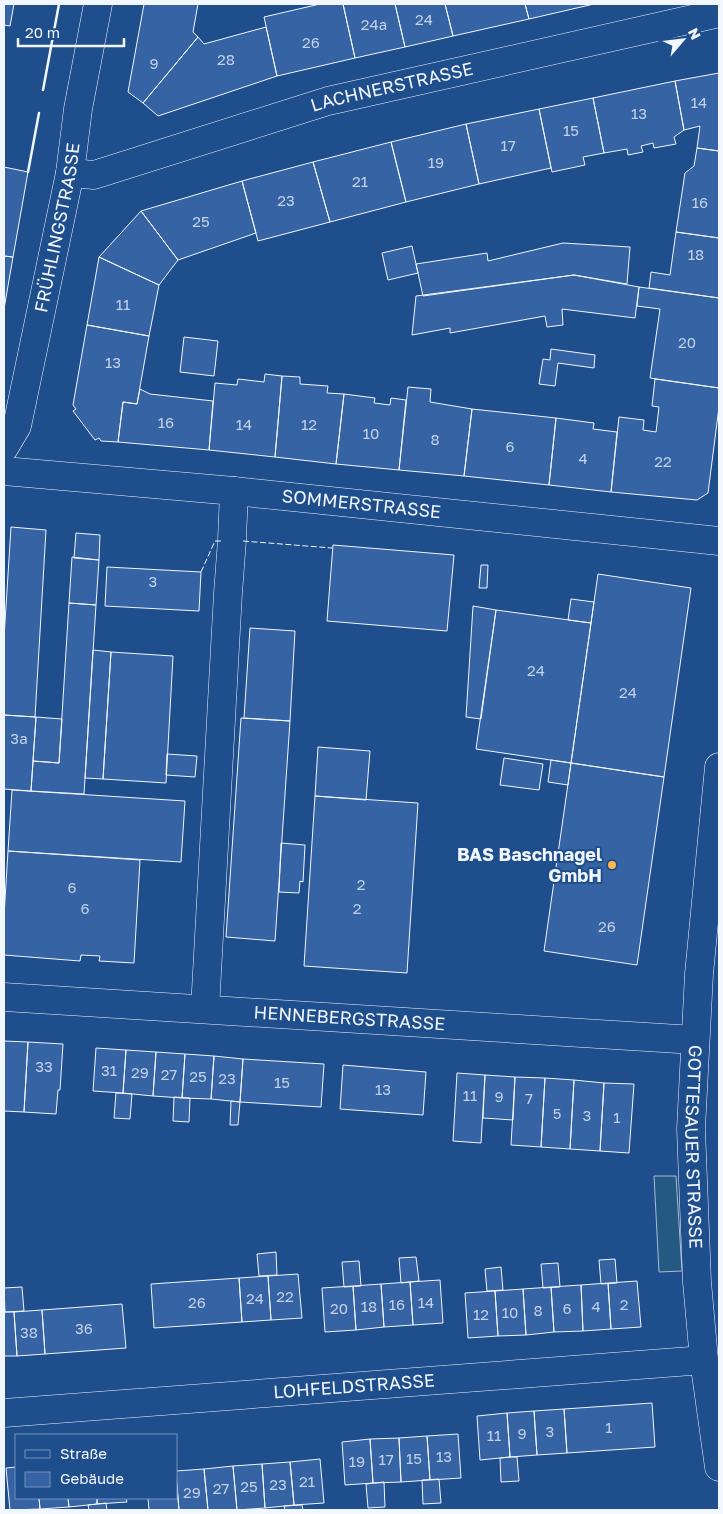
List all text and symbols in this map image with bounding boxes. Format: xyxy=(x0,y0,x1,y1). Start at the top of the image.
house number: 24 xyxy=(415,10,433,28)
scale bar xyxy=(18,15,124,47)
house number: 24a xyxy=(361,15,387,33)
north arrow xyxy=(658,15,708,65)
text: 20 m xyxy=(25,23,60,41)
text: N xyxy=(685,25,705,42)
house number: 26 xyxy=(302,33,320,51)
house number: 28 xyxy=(217,50,235,68)
house number: 9 xyxy=(149,54,159,72)
street label: LACHNERSTRASSE xyxy=(308,57,475,116)
house number: 14 xyxy=(691,93,707,111)
house number: 13 xyxy=(631,104,647,122)
house number: 15 xyxy=(563,121,579,139)
house number: 17 xyxy=(500,136,516,154)
street label: FRÜHLINGSTRASSE xyxy=(29,141,84,314)
house number: 19 xyxy=(428,153,444,171)
house number: 21 xyxy=(352,172,368,190)
house number: 23 xyxy=(277,191,295,209)
house number: 16 xyxy=(692,193,708,211)
house number: 25 xyxy=(192,212,210,230)
house number: 18 xyxy=(688,245,704,263)
house number: 11 xyxy=(116,295,130,313)
house number: 20 xyxy=(678,333,696,351)
house number: 13 xyxy=(105,353,121,371)
house number: 16 xyxy=(158,413,174,431)
house number: 14 xyxy=(236,415,252,433)
house number: 12 xyxy=(301,415,317,433)
house number: 10 xyxy=(363,424,379,442)
house number: 8 xyxy=(430,430,440,448)
house number: 6 xyxy=(505,437,515,455)
house number: 4 xyxy=(578,449,588,467)
house number: 22 xyxy=(654,452,672,470)
street label: SOMMERSTRASSE xyxy=(281,484,442,522)
house number: 3 xyxy=(149,572,157,590)
house number: 24 xyxy=(527,661,545,679)
house number: 24 xyxy=(619,683,637,701)
house number: 3a xyxy=(10,729,28,747)
place label: BAS Baschnagel GmbH xyxy=(457,843,602,886)
marker: BAS Baschnagel GmbH xyxy=(606,859,618,871)
house number: 2 xyxy=(357,875,365,893)
house number: 6 xyxy=(67,878,77,896)
house number: 6 xyxy=(80,899,90,917)
house number: 2 xyxy=(353,899,361,917)
house number: 26 xyxy=(598,917,616,935)
street label: HENNEBERGSTRASSE xyxy=(253,1001,446,1034)
street label: GOTTESAUER STRASSE xyxy=(681,1044,708,1249)
house number: 33 xyxy=(35,1057,53,1075)
house number: 31 xyxy=(101,1061,117,1079)
house number: 29 xyxy=(131,1063,149,1081)
house number: 27 xyxy=(161,1065,177,1083)
house number: 25 xyxy=(189,1067,207,1085)
house number: 23 xyxy=(218,1069,236,1087)
house number: 15 xyxy=(274,1073,290,1091)
house number: 13 xyxy=(375,1080,391,1098)
house number: 11 xyxy=(463,1086,477,1104)
house number: 9 xyxy=(494,1087,504,1105)
house number: 7 xyxy=(525,1089,533,1107)
house number: 5 xyxy=(553,1104,561,1122)
house number: 3 xyxy=(583,1106,591,1124)
house number: 1 xyxy=(613,1108,621,1126)
house number: 22 xyxy=(276,1287,294,1305)
house number: 24 xyxy=(246,1289,264,1307)
house number: 26 xyxy=(188,1293,206,1311)
house number: 14 xyxy=(418,1293,434,1311)
house number: 16 xyxy=(389,1295,405,1313)
house number: 2 xyxy=(620,1295,628,1313)
house number: 18 xyxy=(361,1297,377,1315)
house number: 4 xyxy=(591,1297,601,1315)
house number: 20 xyxy=(330,1299,348,1317)
house number: 6 xyxy=(562,1299,572,1317)
house number: 8 xyxy=(533,1301,543,1319)
house number: 10 xyxy=(502,1303,518,1321)
house number: 12 xyxy=(473,1305,489,1323)
house number: 36 xyxy=(75,1319,93,1337)
house number: 38 xyxy=(20,1323,38,1341)
street label: LOHFELDSTRASSE xyxy=(272,1368,435,1403)
house number: 1 xyxy=(605,1418,613,1436)
house number: 3 xyxy=(546,1422,554,1440)
house number: 9 xyxy=(517,1424,527,1442)
house number: 11 xyxy=(487,1426,501,1444)
legend xyxy=(15,1434,178,1499)
text: Straße xyxy=(60,1444,107,1462)
house number: 13 xyxy=(436,1447,452,1465)
house number: 15 xyxy=(406,1449,422,1467)
house number: 17 xyxy=(378,1450,394,1468)
house number: 19 xyxy=(349,1452,365,1470)
text: Gebäude xyxy=(60,1469,124,1487)
house number: 21 xyxy=(299,1472,315,1490)
house number: 23 xyxy=(269,1475,287,1493)
house number: 25 xyxy=(240,1477,258,1495)
house number: 27 xyxy=(213,1479,229,1497)
house number: 29 xyxy=(183,1483,201,1501)

